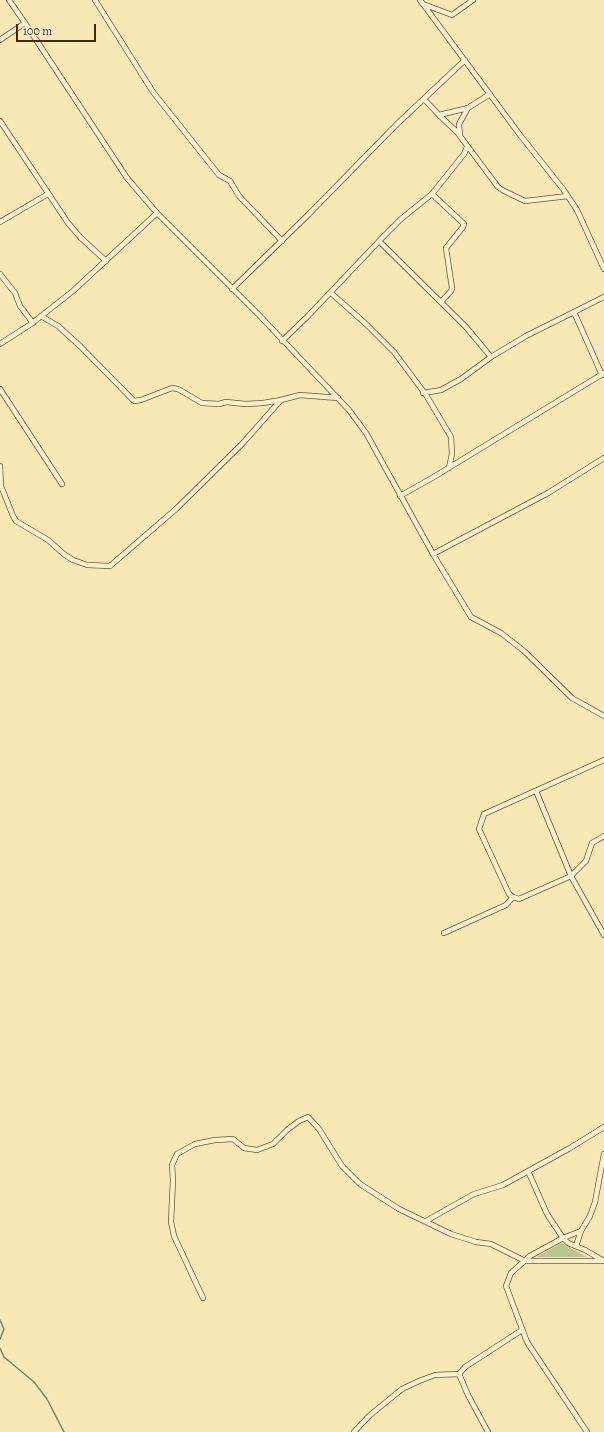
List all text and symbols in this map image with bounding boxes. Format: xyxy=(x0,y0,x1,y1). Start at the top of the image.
scale bar xyxy=(18,16,98,42)
text: 100 m xyxy=(23,23,52,39)

